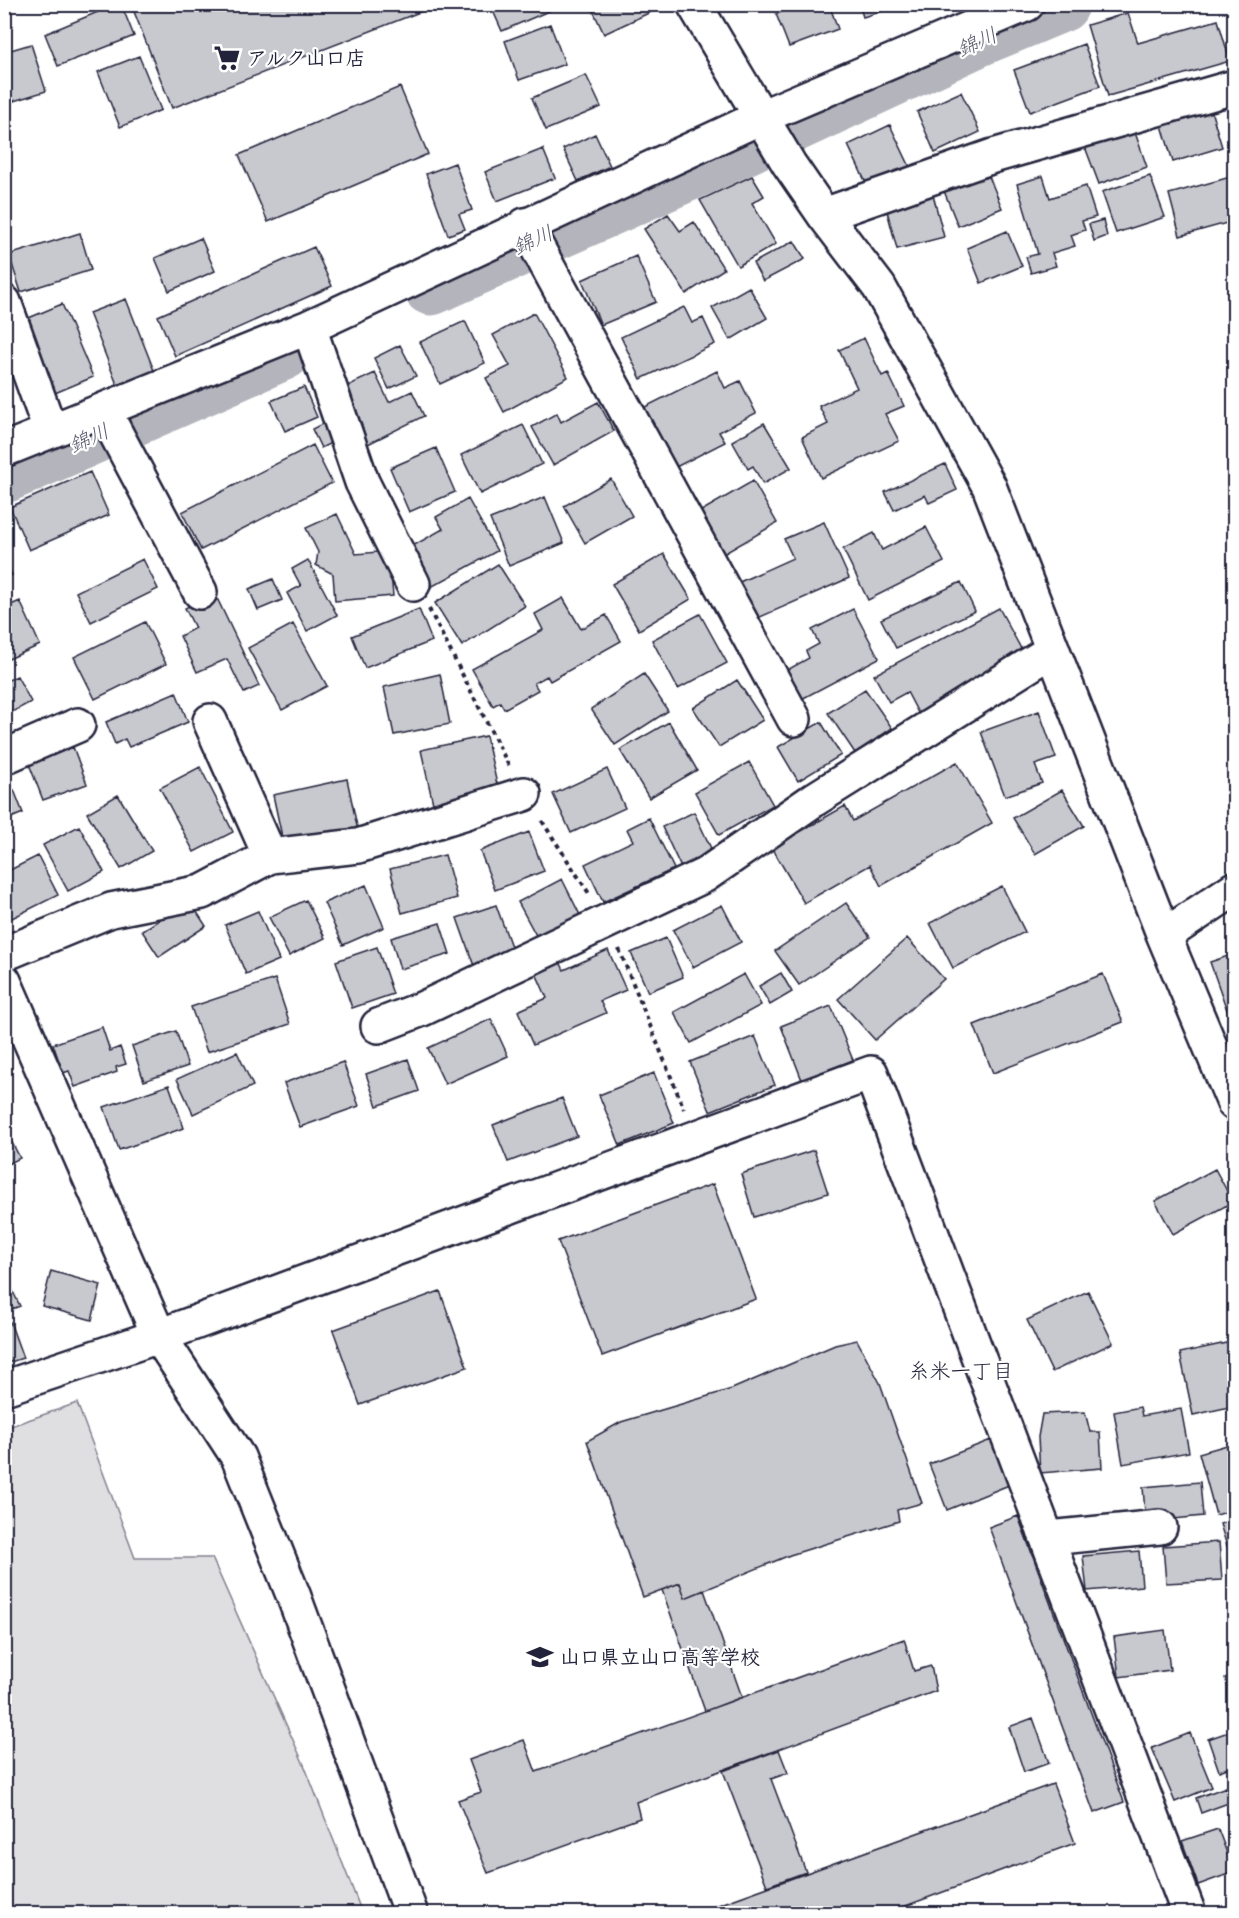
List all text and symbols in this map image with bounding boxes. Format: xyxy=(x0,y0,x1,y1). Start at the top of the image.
water label: 錦川 xyxy=(953,22,1002,63)
supermarket icon: アルク山口店 xyxy=(212,43,242,73)
place label: アルク山口店 xyxy=(247,46,366,71)
water label: 錦川 xyxy=(509,220,558,261)
water label: 錦川 xyxy=(65,418,114,459)
district label: 糸米一丁目 xyxy=(909,1358,1014,1385)
school or university icon: 山口県立山口高等学校 xyxy=(525,1642,555,1672)
place label: 山口県立山口高等学校 xyxy=(560,1645,760,1670)

